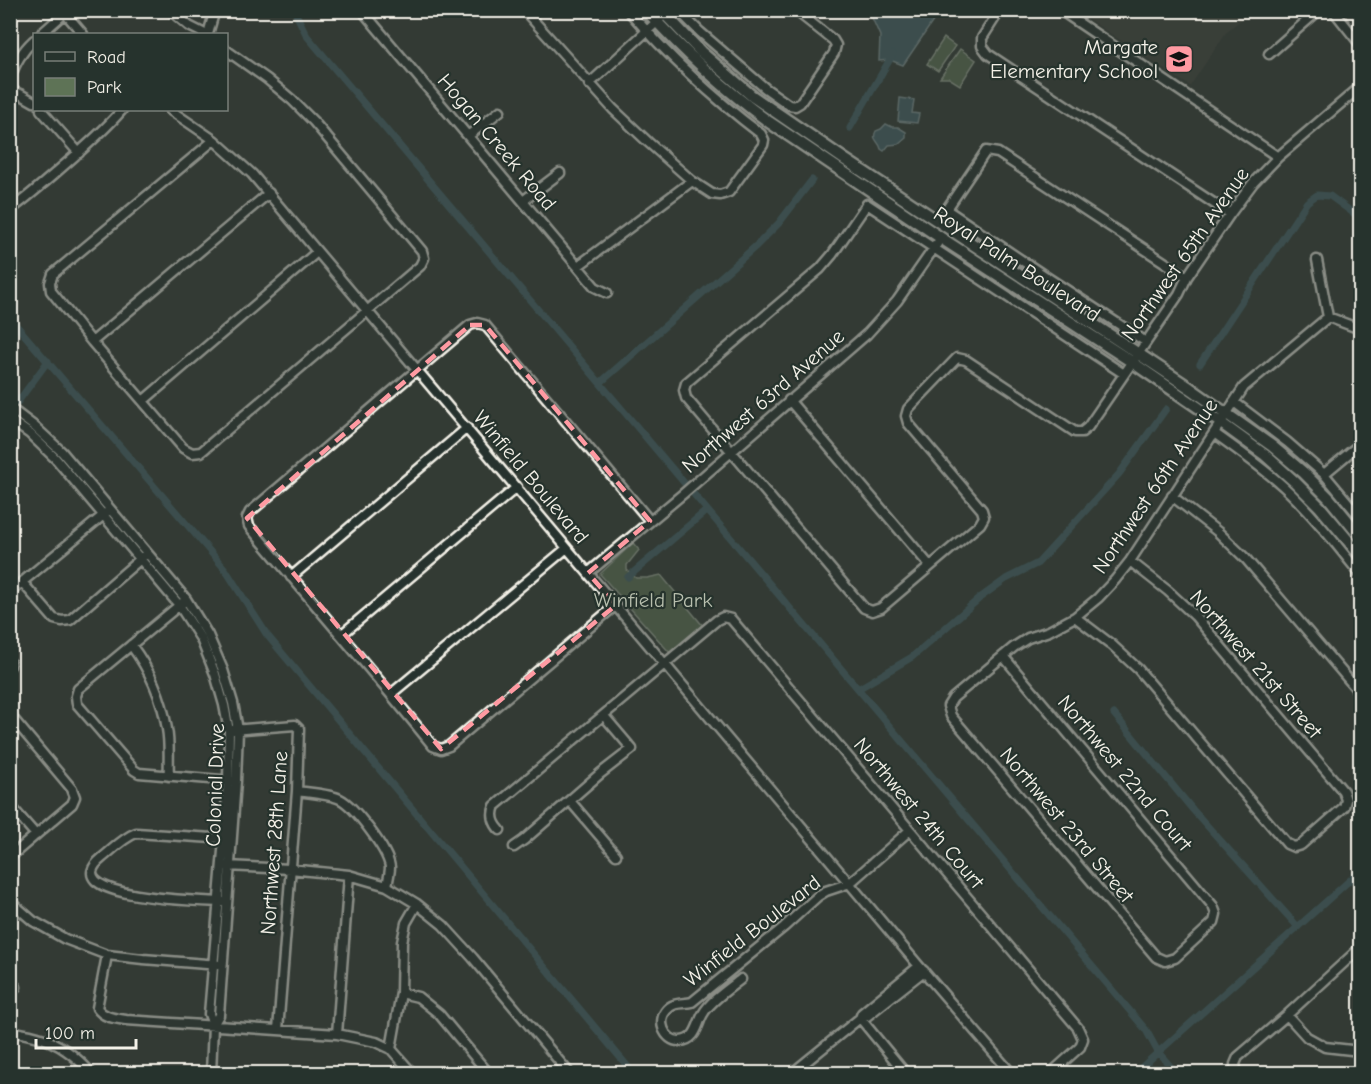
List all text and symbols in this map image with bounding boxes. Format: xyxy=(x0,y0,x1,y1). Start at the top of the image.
legend xyxy=(33,33,228,111)
place label: Margate Elementary School xyxy=(990,35,1158,83)
school or university icon: Margate Elementary School xyxy=(1163,43,1195,75)
text: Road xyxy=(87,47,126,68)
street label: Hogan Creek Road xyxy=(433,69,561,215)
text: Park xyxy=(87,77,122,98)
street label: Northwest 65th Avenue xyxy=(1116,163,1254,345)
street label: Royal Palm Boulevard xyxy=(929,201,1105,327)
street label: Northwest 63rd Avenue xyxy=(677,324,849,478)
street label: Northwest 66th Avenue xyxy=(1087,394,1223,578)
street label: Winfield Boulevard xyxy=(468,406,594,548)
street label: Northwest 21st Street xyxy=(1185,585,1328,744)
park label: Winfield Park xyxy=(594,588,712,612)
street label: Northwest 22nd Court xyxy=(1053,690,1198,856)
street label: Colonial Drive xyxy=(201,723,229,847)
street label: Northwest 24th Court xyxy=(849,733,990,894)
street label: Northwest 23rd Street xyxy=(995,743,1140,908)
street label: Northwest 28th Lane xyxy=(256,750,292,936)
street label: Winfield Boulevard xyxy=(679,870,825,992)
scale bar xyxy=(36,1012,136,1050)
text: 100 m xyxy=(45,1023,95,1044)

